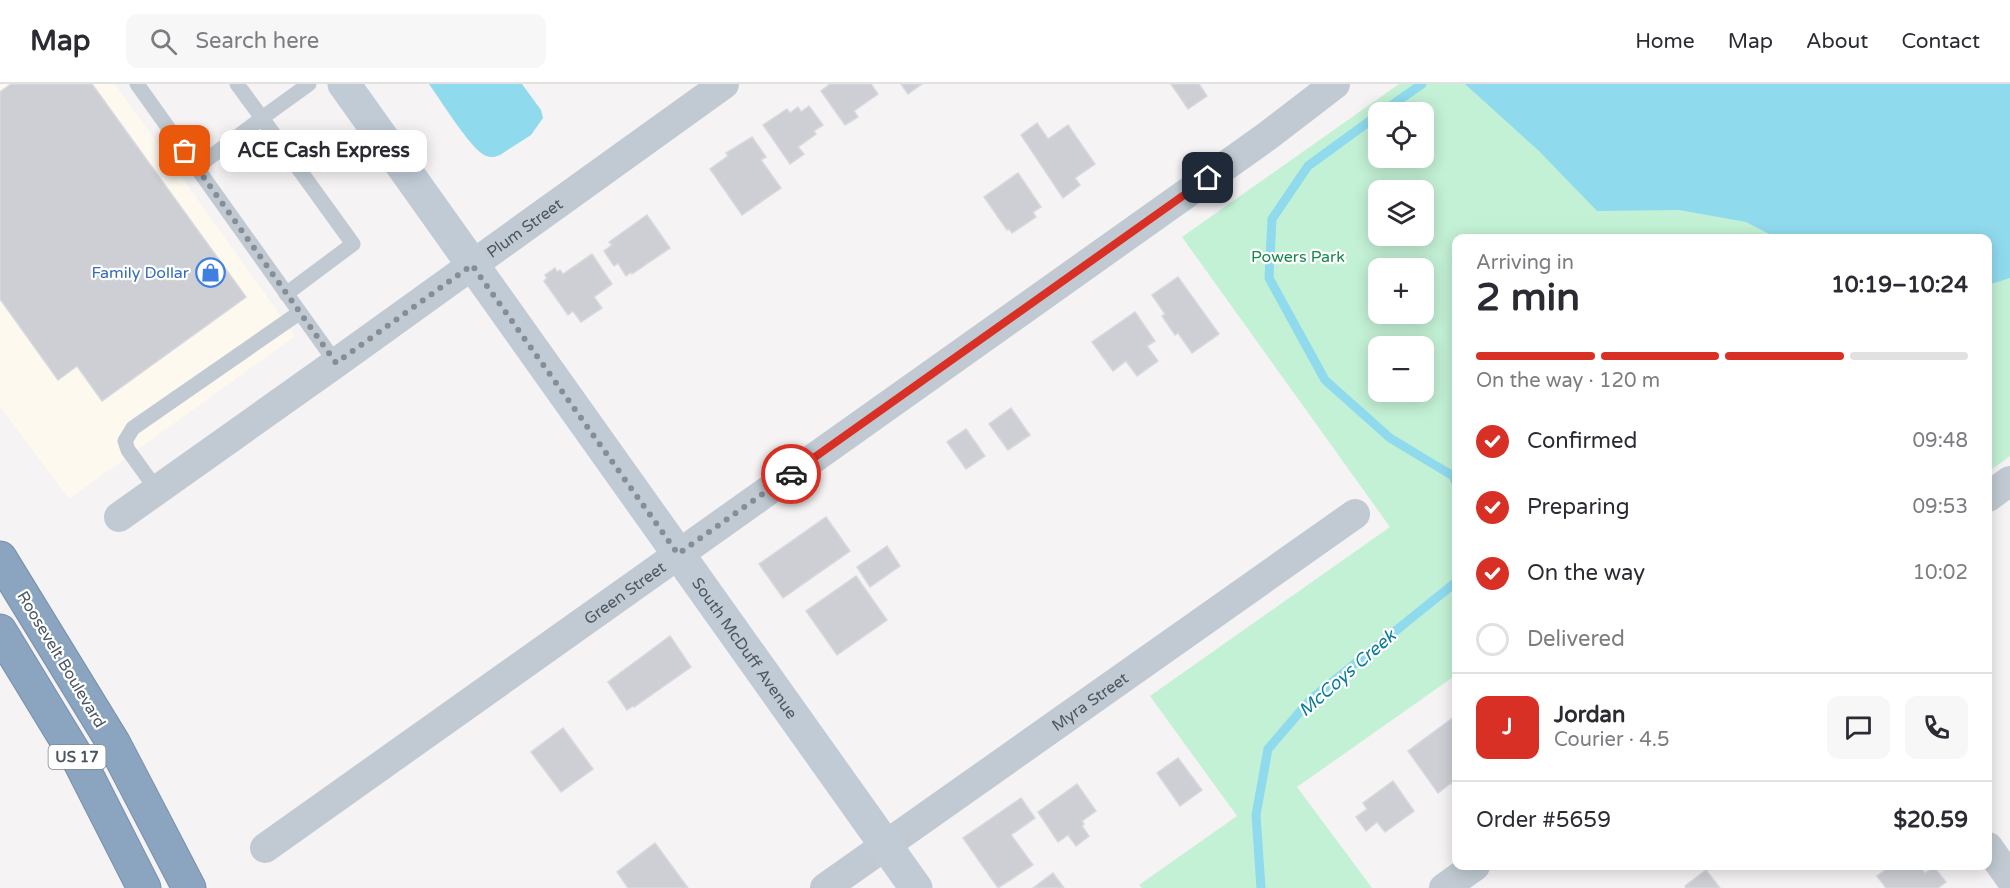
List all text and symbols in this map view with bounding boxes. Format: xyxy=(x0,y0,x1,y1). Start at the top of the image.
search box xyxy=(126,14,546,68)
text: Map xyxy=(30,24,90,58)
icon: search xyxy=(147,25,180,58)
text: Search here xyxy=(195,28,319,54)
text: Home xyxy=(1635,29,1695,54)
text: Map xyxy=(1728,29,1773,54)
text: About xyxy=(1806,29,1868,54)
text: Contact xyxy=(1901,29,1980,54)
map controls xyxy=(1368,102,1434,402)
button: locate xyxy=(1368,102,1434,168)
pin xyxy=(159,125,210,176)
callout: ACE Cash Express xyxy=(221,130,428,172)
icon: bag xyxy=(168,134,201,167)
text: ACE Cash Express xyxy=(237,139,410,163)
pin xyxy=(1182,152,1233,203)
icon: home xyxy=(1191,161,1224,194)
button: layers xyxy=(1368,180,1434,246)
street label: Plum Street xyxy=(483,194,567,263)
park label: Powers Park xyxy=(1251,247,1345,267)
text: Arriving in xyxy=(1476,251,1574,275)
shop icon: Family Dollar xyxy=(194,256,226,288)
button: + xyxy=(1368,258,1434,324)
place label: Family Dollar xyxy=(92,263,190,283)
text: 10:19–10:24 xyxy=(1831,272,1968,298)
text: 2 min xyxy=(1476,274,1580,321)
button: − xyxy=(1368,336,1434,402)
text: On the way · 120 m xyxy=(1476,369,1660,393)
icon: check xyxy=(1476,425,1509,458)
text: Confirmed xyxy=(1527,428,1637,454)
text: 09:48 xyxy=(1913,429,1968,453)
courier xyxy=(761,444,821,504)
icon: car xyxy=(775,458,808,491)
icon: check xyxy=(1476,491,1509,524)
text: Preparing xyxy=(1527,494,1630,520)
text: 09:53 xyxy=(1913,495,1968,519)
icon: check xyxy=(1476,557,1509,590)
street label: Green Street xyxy=(580,558,670,629)
text: On the way xyxy=(1527,560,1645,586)
text: 10:02 xyxy=(1913,561,1968,585)
street label: South McDuff Avenue xyxy=(687,574,801,723)
street label: Roosevelt Boulevard xyxy=(12,588,110,732)
water label: McCoys Creek xyxy=(1294,624,1401,721)
text: Delivered xyxy=(1527,626,1625,652)
street label: Myra Street xyxy=(1048,668,1132,736)
button: chat xyxy=(1827,696,1890,759)
button: phone xyxy=(1905,696,1968,759)
text: Jordan xyxy=(1554,702,1625,728)
text: J xyxy=(1502,714,1513,740)
text: Courier · 4.5 xyxy=(1554,728,1669,752)
road number: US 17 xyxy=(48,745,106,769)
text: Order #5659 xyxy=(1476,807,1611,833)
text: $20.59 xyxy=(1893,807,1968,833)

